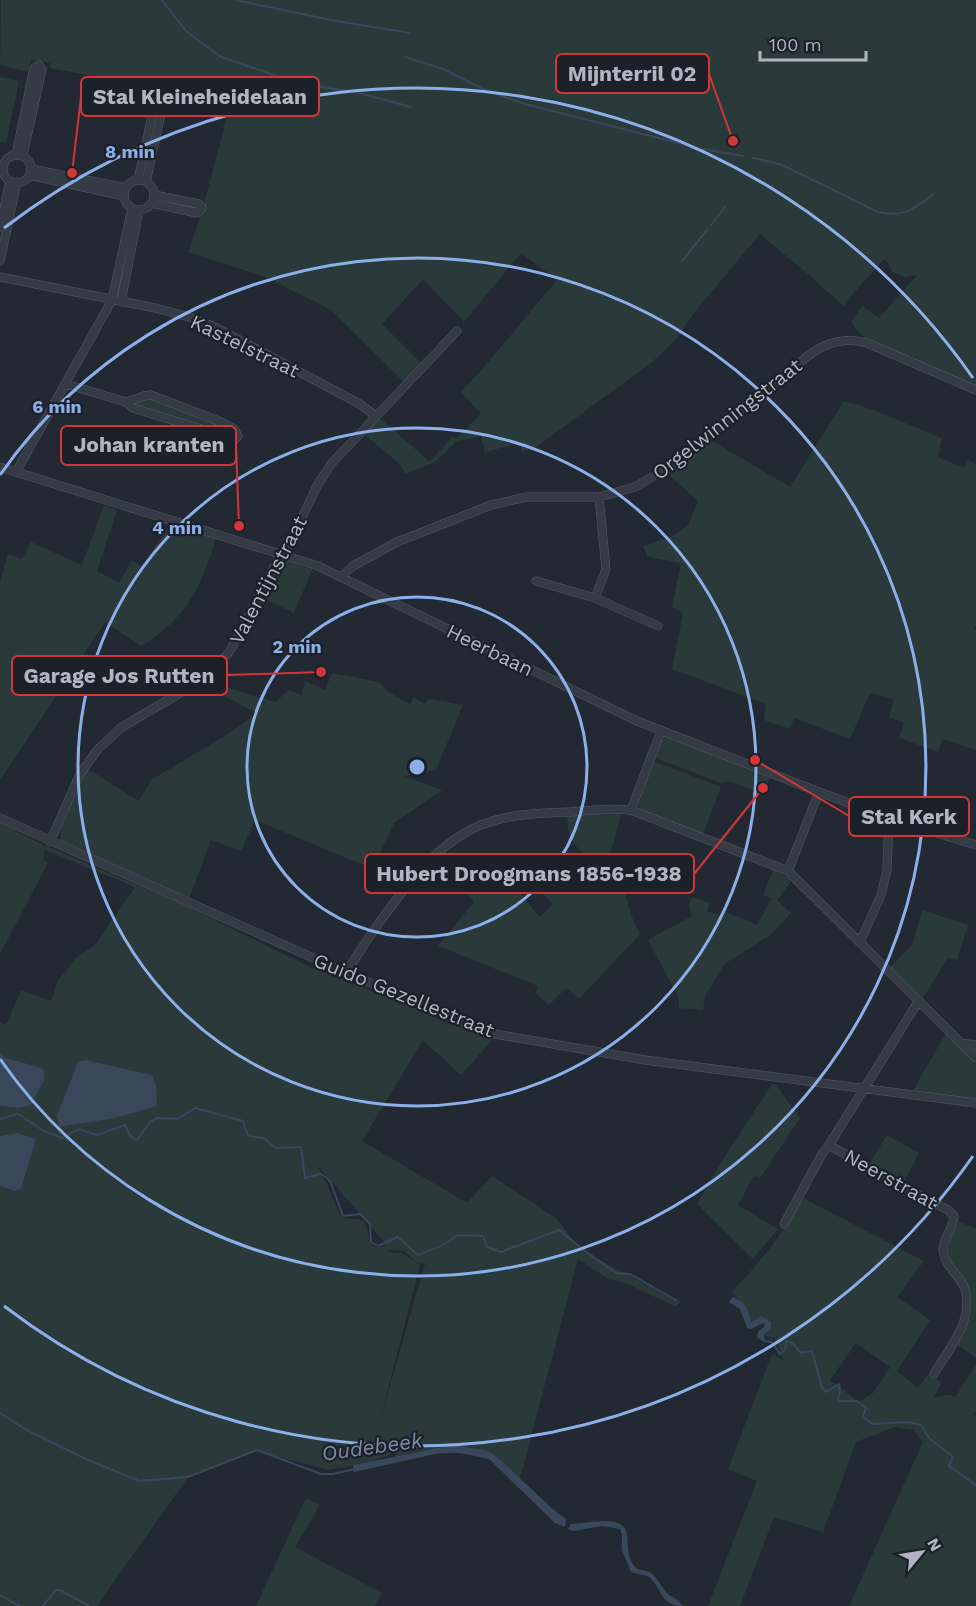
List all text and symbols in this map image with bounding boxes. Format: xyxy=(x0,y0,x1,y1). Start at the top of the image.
scale bar xyxy=(760,24,866,62)
text: 100 m xyxy=(769,34,822,55)
callout: Mijnterril 02 xyxy=(556,54,709,93)
text: Mijnterril 02 xyxy=(568,61,696,86)
callout: Stal Kleineheidelaan xyxy=(81,77,319,116)
text: Stal Kleineheidelaan xyxy=(93,84,307,109)
text: 8 min xyxy=(105,141,155,162)
street label: Kastelstraat xyxy=(187,309,304,383)
street label: Orgelwinningstraat xyxy=(647,353,807,485)
text: 6 min xyxy=(32,396,82,417)
callout: Johan kranten xyxy=(61,426,236,465)
text: Johan kranten xyxy=(73,432,225,457)
street label: Valentijnstraat xyxy=(224,511,312,648)
text: 4 min xyxy=(152,517,202,538)
street label: Heerbaan xyxy=(443,619,537,681)
text: 2 min xyxy=(272,636,322,657)
callout: Garage Jos Rutten xyxy=(12,656,227,695)
text: Garage Jos Rutten xyxy=(24,663,214,688)
centre of rings xyxy=(407,757,427,777)
callout: Stal Kerk xyxy=(849,797,969,836)
text: Stal Kerk xyxy=(861,804,958,829)
callout: Hubert Droogmans 1856-1938 xyxy=(365,854,694,893)
text: Hubert Droogmans 1856-1938 xyxy=(376,861,682,886)
street label: Guido Gezellestraat xyxy=(310,948,498,1042)
street label: Neerstraat xyxy=(840,1144,942,1215)
water label: Oudebeek xyxy=(320,1427,424,1466)
north arrow xyxy=(892,1522,952,1582)
text: N xyxy=(923,1535,946,1555)

